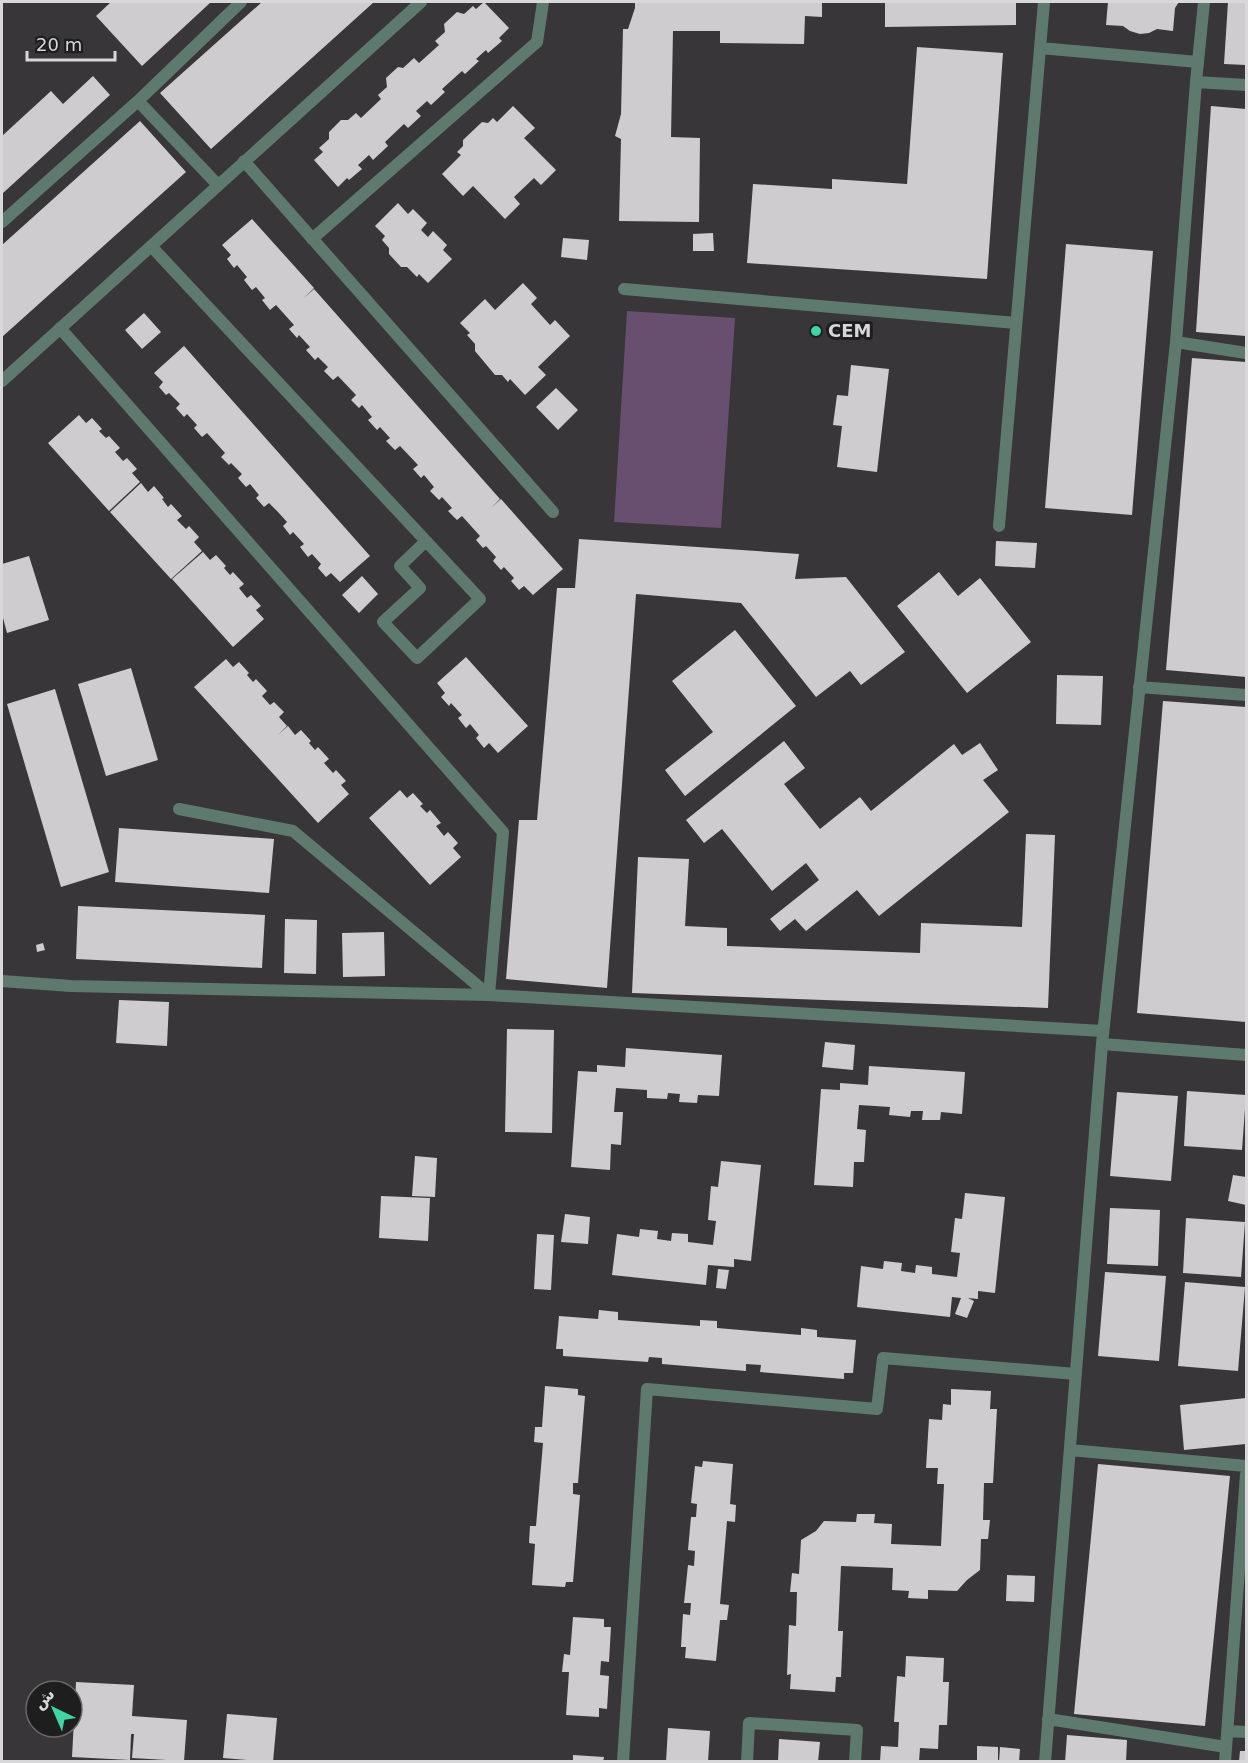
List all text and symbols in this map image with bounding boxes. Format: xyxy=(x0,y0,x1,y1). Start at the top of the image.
scale bar xyxy=(27,24,116,62)
text: 20 m xyxy=(36,34,82,55)
place label: CEM xyxy=(828,320,871,341)
marker: CEM xyxy=(809,324,823,338)
north arrow xyxy=(24,1679,84,1739)
text: ش xyxy=(29,1684,58,1713)

